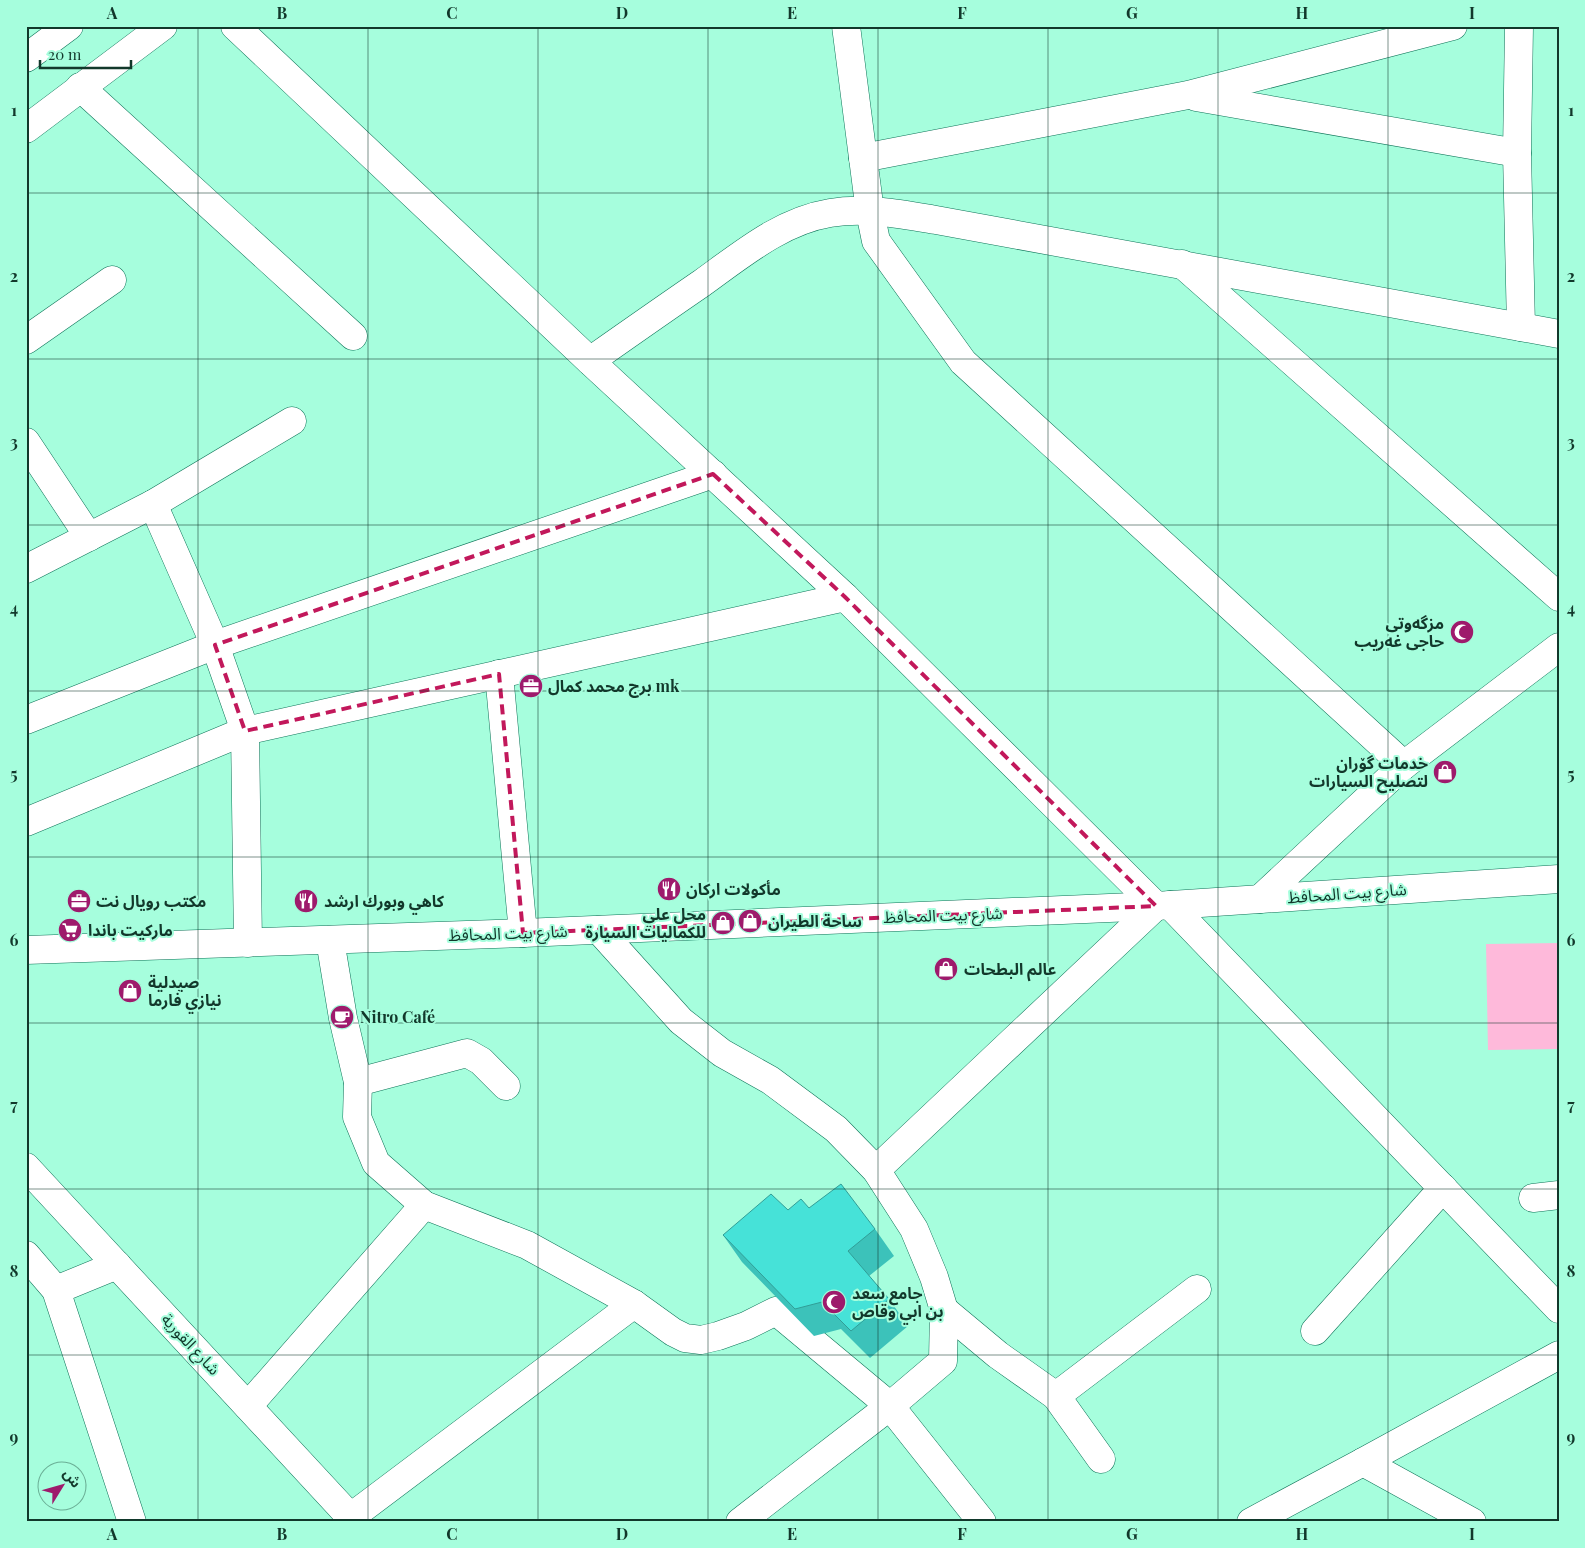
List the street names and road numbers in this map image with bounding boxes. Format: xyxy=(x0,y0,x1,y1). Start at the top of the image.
street label: شارع بيت المحافظ xyxy=(1287,878,1407,910)
street label: شارع بيت المحافظ xyxy=(883,902,1003,930)
street label: شارع بيت المحافظ xyxy=(448,920,568,948)
street label: شارع القورية xyxy=(155,1309,225,1381)

